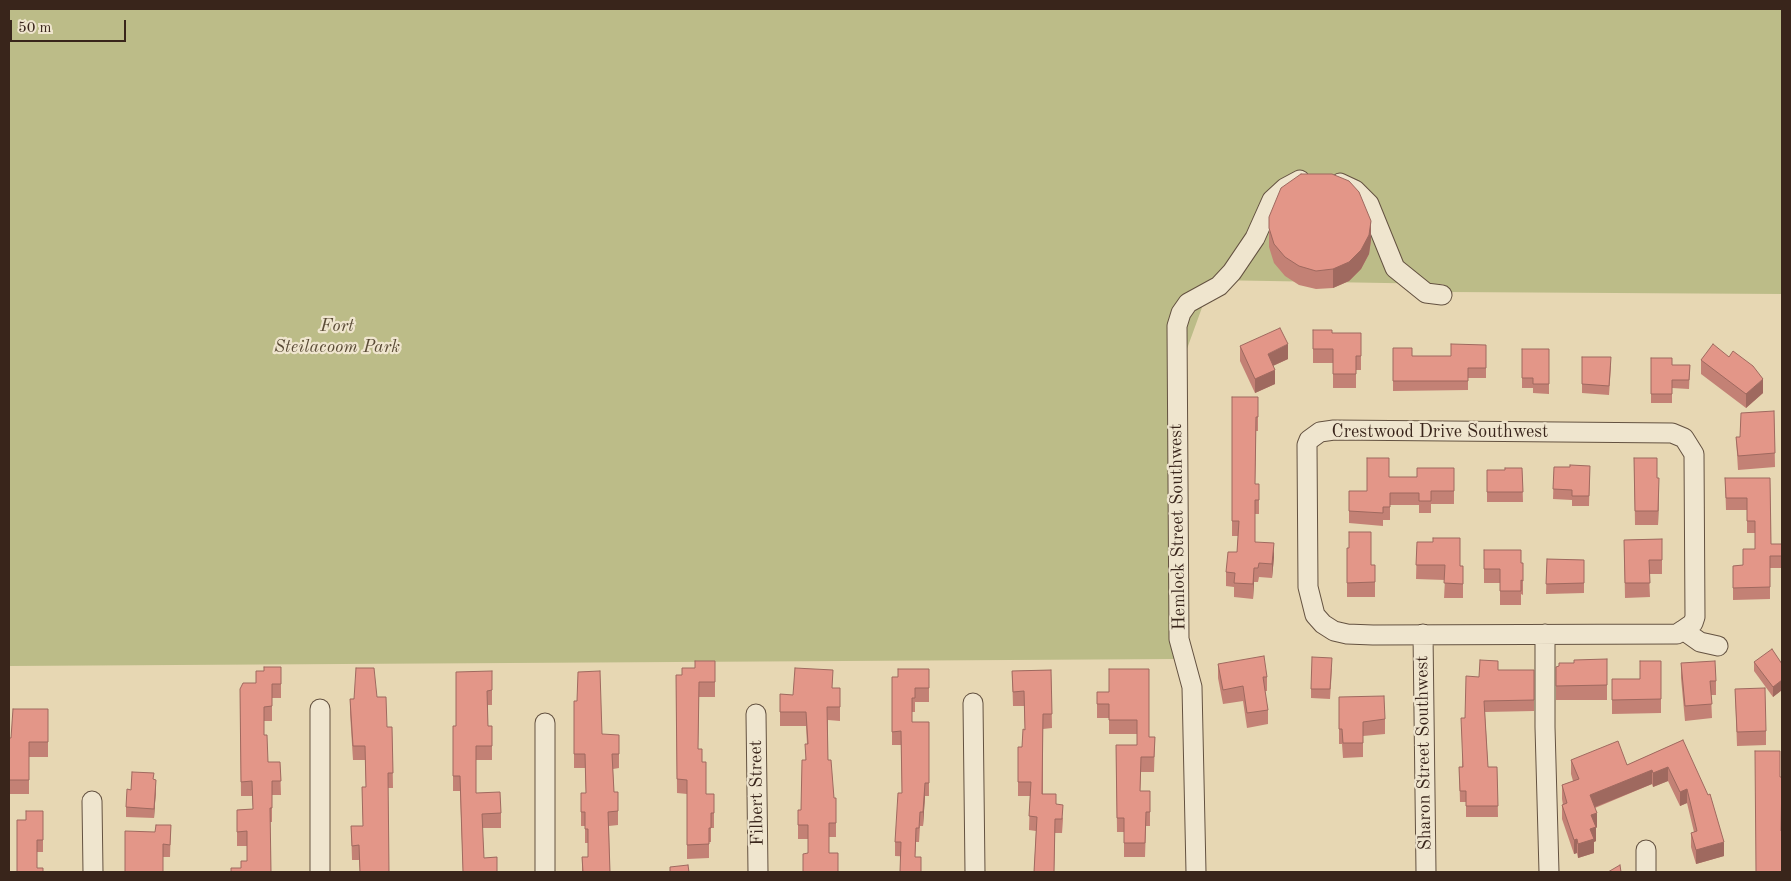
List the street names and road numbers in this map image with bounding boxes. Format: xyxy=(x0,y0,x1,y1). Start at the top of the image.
street label: Crestwood Drive Southwest xyxy=(1332,421,1548,443)
street label: Hemlock Street Southwest xyxy=(1165,423,1191,631)
street label: Sharon Street Southwest xyxy=(1412,655,1436,851)
street label: Filbert Street xyxy=(745,740,769,846)

